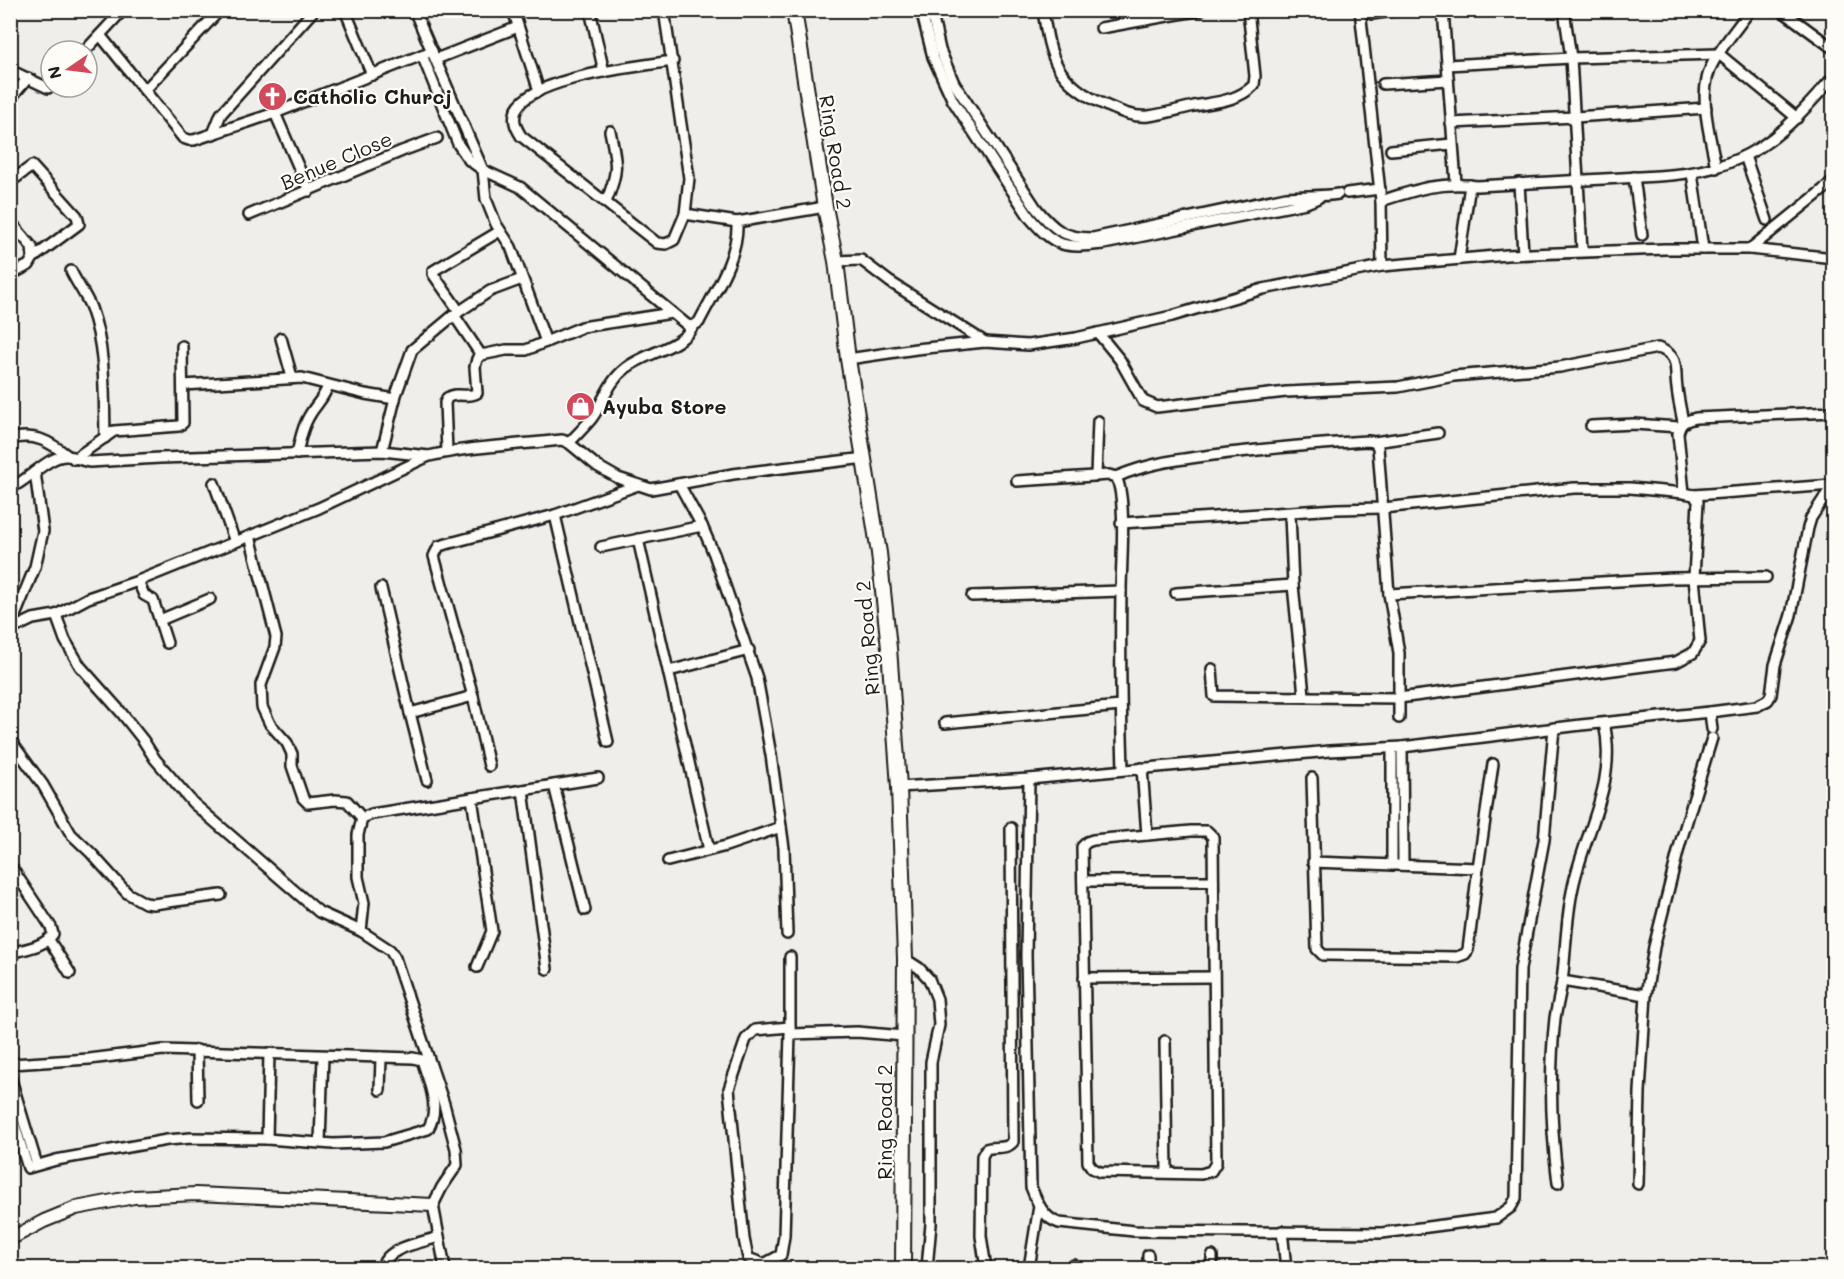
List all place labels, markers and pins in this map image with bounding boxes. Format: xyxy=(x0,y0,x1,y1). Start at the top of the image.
church icon: Catholic Churcj xyxy=(256,80,288,112)
place label: Catholic Churcj xyxy=(293,83,452,109)
shop icon: Ayuba Store xyxy=(565,390,597,422)
place label: Ayuba Store xyxy=(602,393,726,419)

